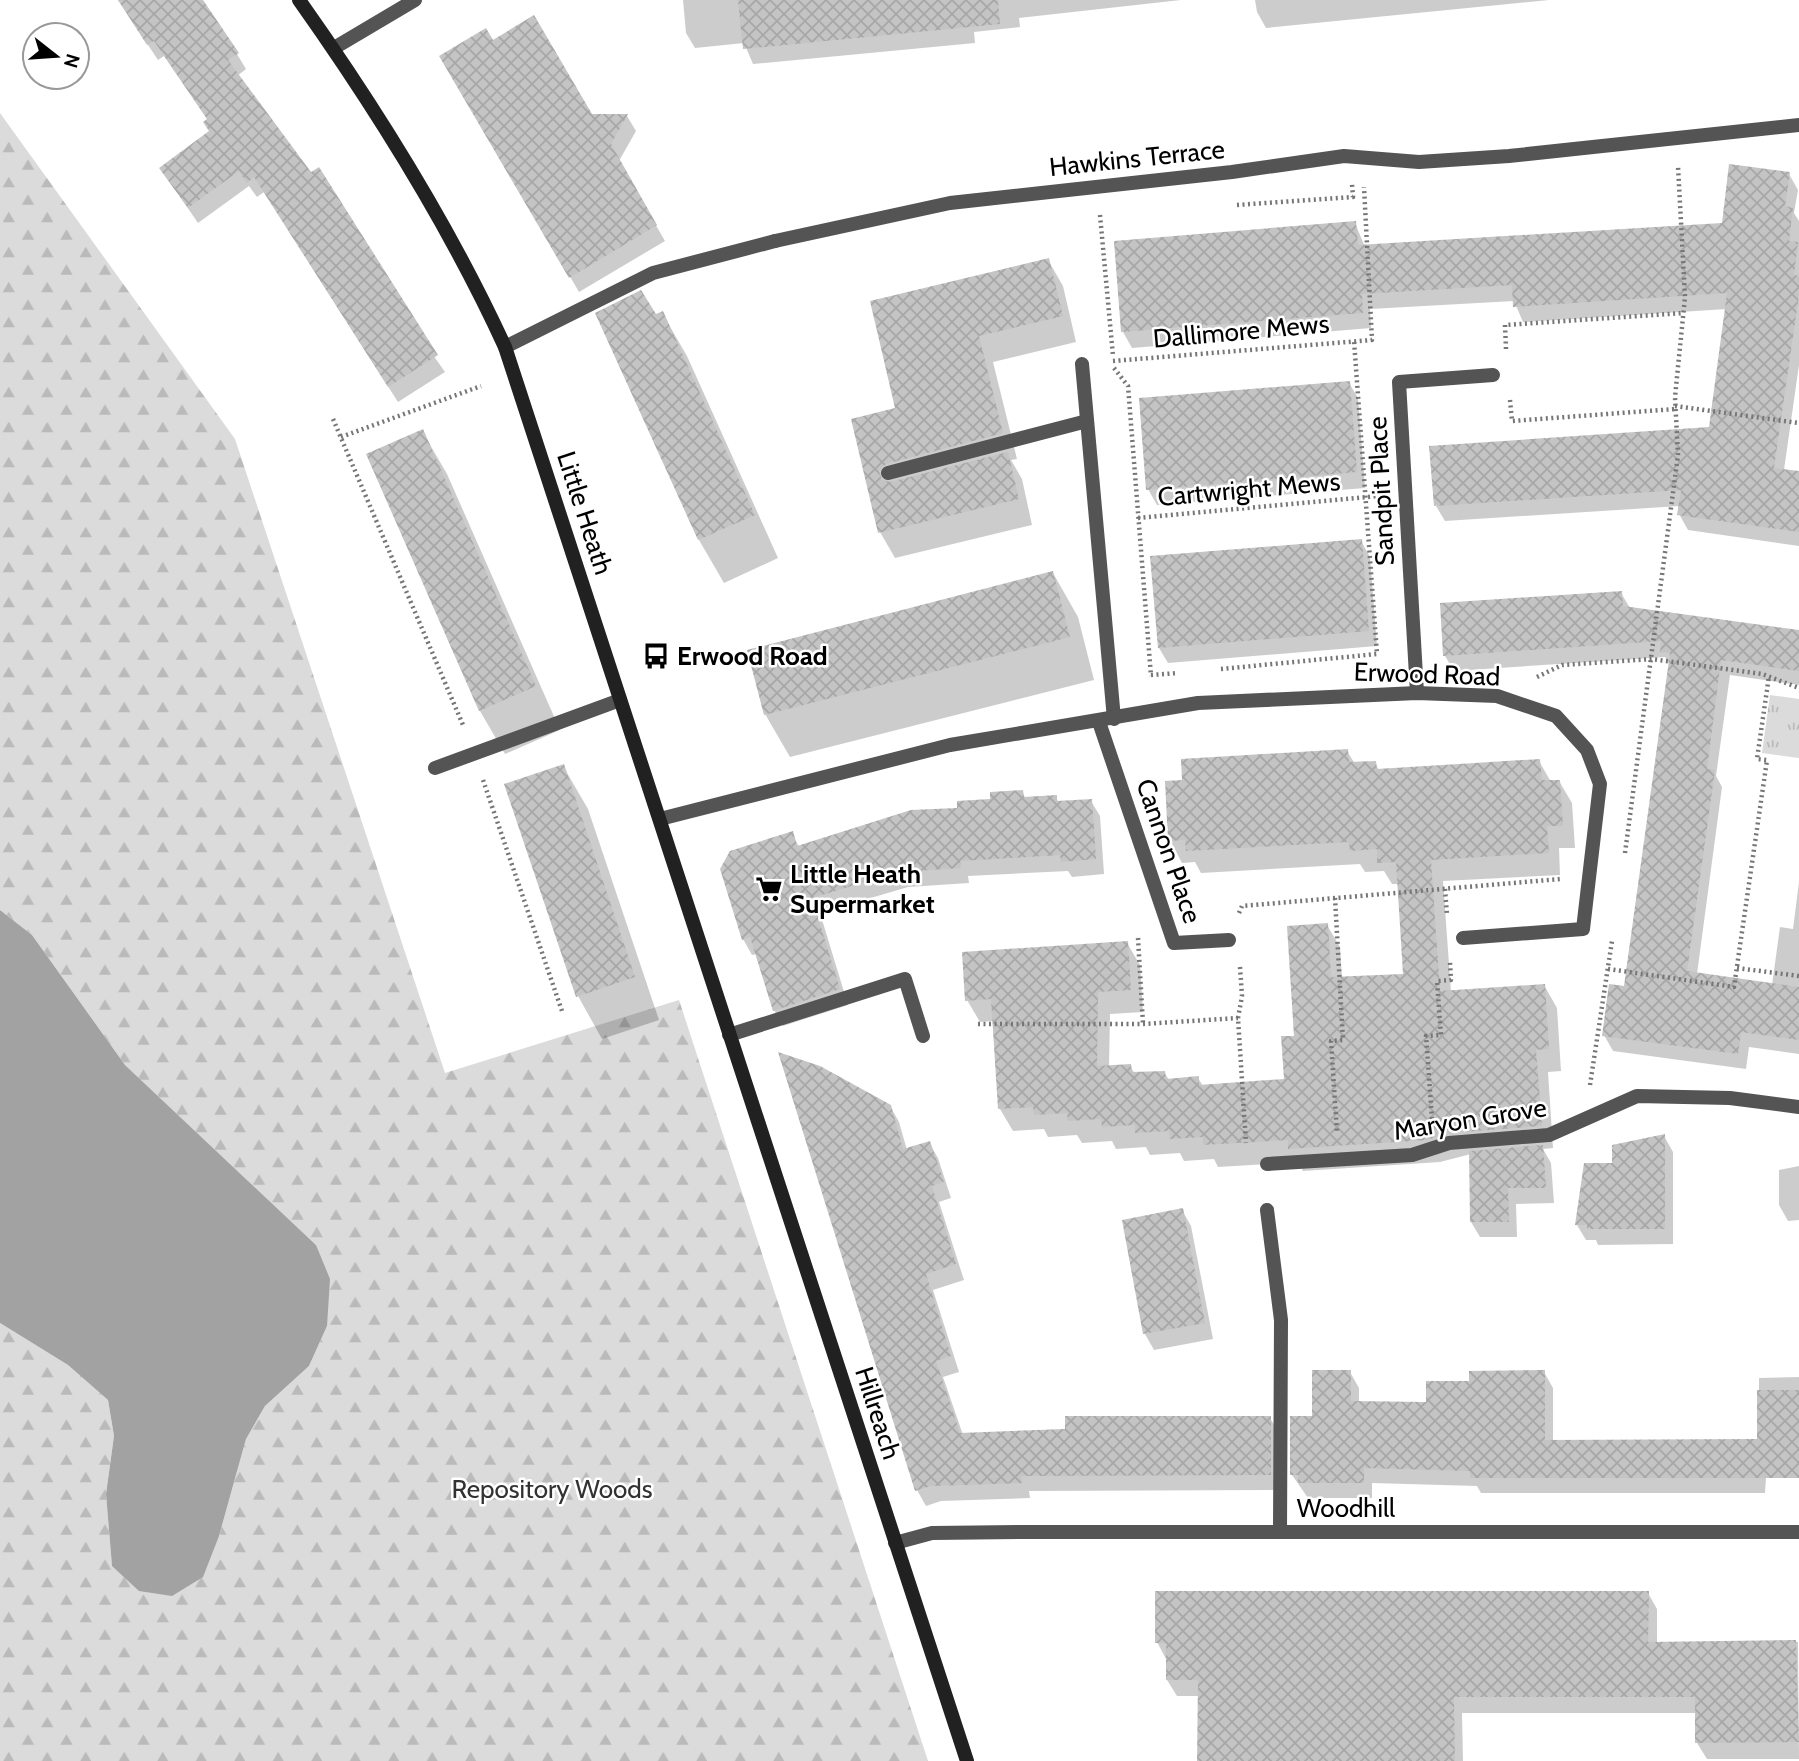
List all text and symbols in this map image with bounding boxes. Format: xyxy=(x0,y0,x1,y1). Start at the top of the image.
north arrow xyxy=(21,21,91,91)
text: N xyxy=(59,51,85,71)
street label: Hawkins Terrace xyxy=(1048,133,1226,183)
street label: Dallimore Mews xyxy=(1152,307,1331,355)
street label: Sandpit Place xyxy=(1361,415,1401,567)
street label: Little Heath xyxy=(550,447,620,579)
street label: Cartwright Mews xyxy=(1156,465,1342,513)
place label: Erwood Road xyxy=(677,640,828,672)
bus stop icon: Erwood Road xyxy=(641,641,671,671)
street label: Erwood Road xyxy=(1353,655,1501,693)
street label: Cannon Place xyxy=(1129,775,1209,927)
place label: Little Heath Supermarket xyxy=(790,858,935,920)
supermarket icon: Little Heath Supermarket xyxy=(754,874,784,904)
street label: Maryon Grove xyxy=(1391,1091,1549,1147)
street label: Hillreach xyxy=(848,1363,908,1463)
park label: Repository Woods xyxy=(451,1473,653,1505)
street label: Woodhill xyxy=(1297,1492,1395,1524)

